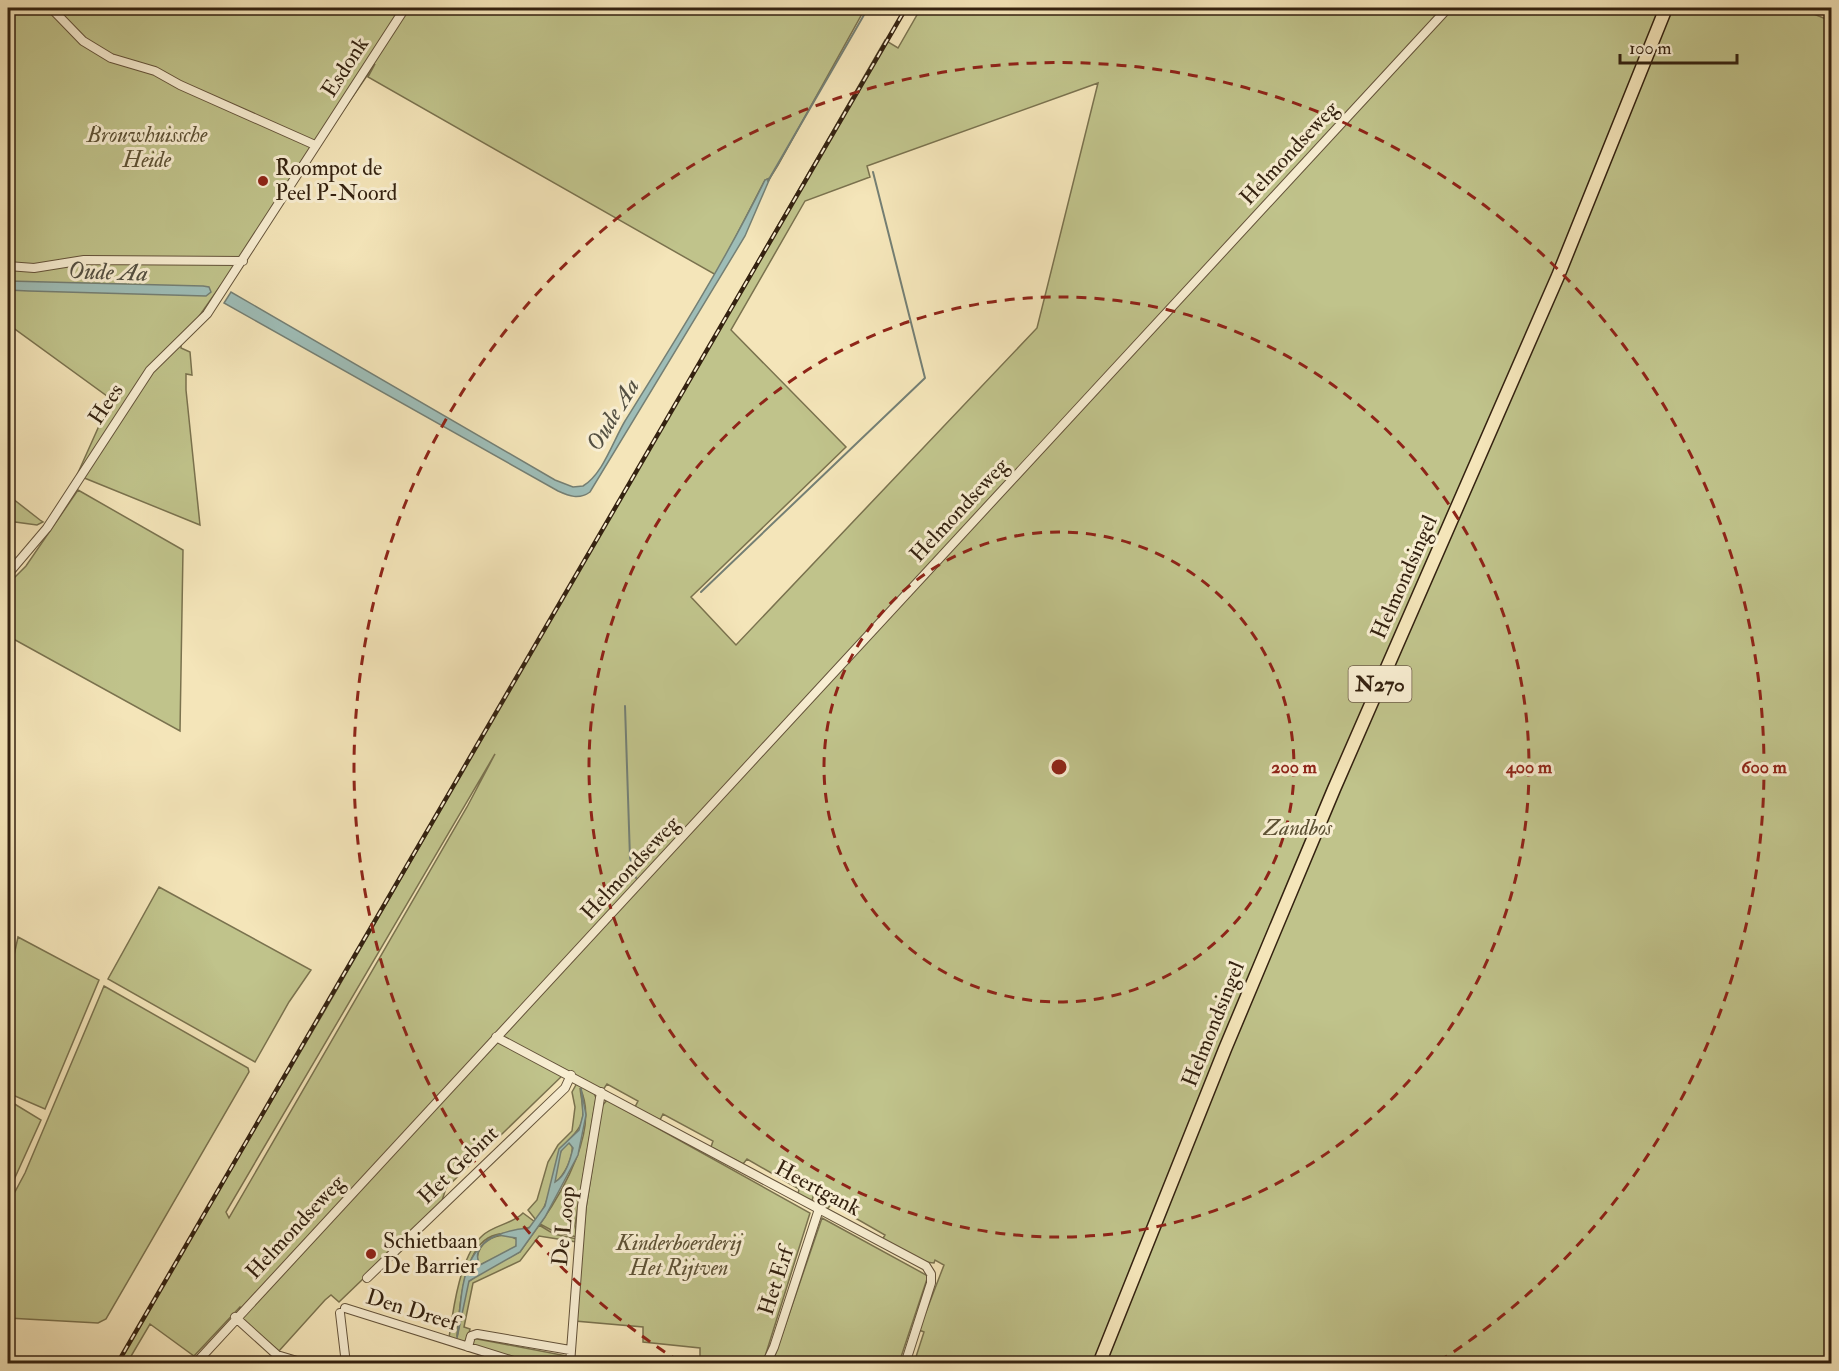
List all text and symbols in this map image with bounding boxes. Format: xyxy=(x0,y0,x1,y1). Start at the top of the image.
scale bar xyxy=(1620,27,1737,65)
street label: Esdonk xyxy=(315,31,375,103)
text: 100 m xyxy=(1629,37,1672,60)
street label: Helmondseweg xyxy=(1234,94,1345,211)
park label: Brouwhuissche Heide xyxy=(86,121,208,174)
place label: Roompot de Peel P-Noord xyxy=(275,154,398,207)
marker: Roompot de Peel P-Noord xyxy=(256,174,270,188)
water label: Oude Aa xyxy=(68,255,148,289)
water label: Oude Aa xyxy=(579,373,647,457)
street label: Hees xyxy=(82,378,130,430)
street label: Helmondseweg xyxy=(904,451,1015,568)
street label: Helmondsingel xyxy=(1364,510,1444,643)
road number: N270 xyxy=(1348,666,1412,702)
text: 200 m xyxy=(1271,756,1318,779)
text: 400 m xyxy=(1505,756,1553,779)
text: 600 m xyxy=(1741,756,1788,779)
centre of rings xyxy=(1049,757,1069,777)
street label: Helmondseweg xyxy=(575,809,686,926)
park label: Zandbos xyxy=(1263,814,1333,842)
street label: Helmondsingel xyxy=(1175,957,1251,1091)
street label: Het Gebint xyxy=(412,1120,504,1210)
street label: Heertgank xyxy=(770,1154,866,1222)
street label: Helmondseweg xyxy=(240,1168,351,1285)
street label: De Loop xyxy=(546,1185,583,1267)
place label: Schietbaan De Barrier xyxy=(383,1227,479,1280)
park label: Kinderboerderij Het Rijtven xyxy=(615,1229,743,1282)
street label: Het Erf xyxy=(752,1241,801,1319)
marker: Schietbaan De Barrier xyxy=(364,1247,378,1261)
street label: Den Dreef xyxy=(363,1283,464,1338)

